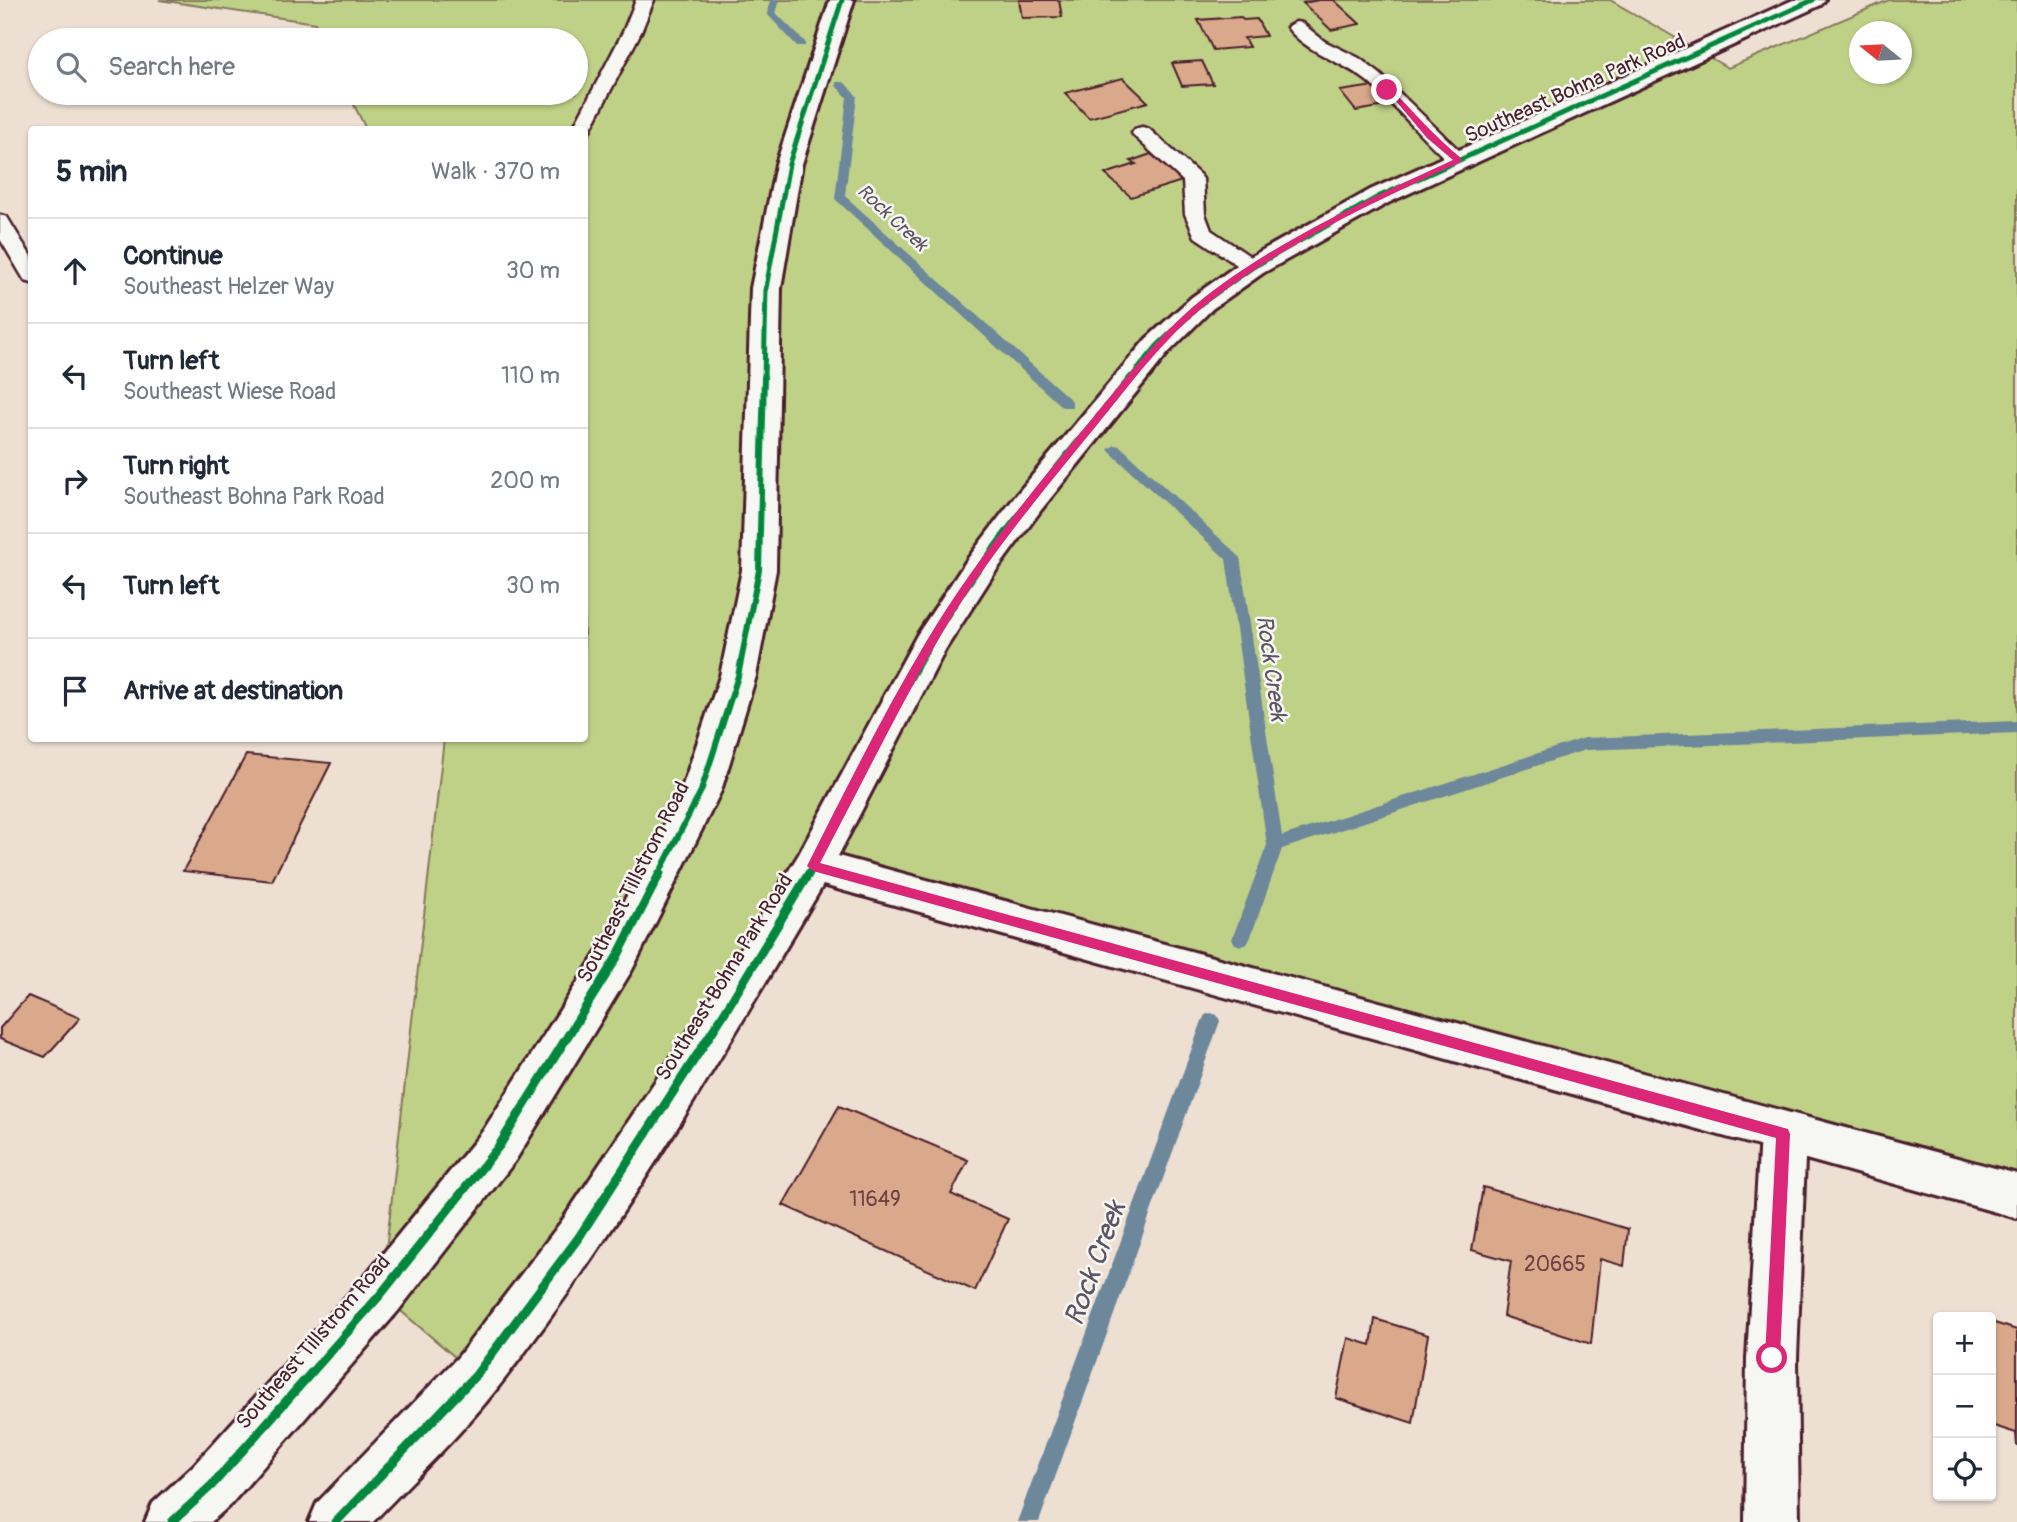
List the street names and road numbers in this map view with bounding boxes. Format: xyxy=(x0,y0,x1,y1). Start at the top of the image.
street label: Southeast Bohna Park Road xyxy=(1461,28,1690,149)
street label: Southeast Tillstrom Road xyxy=(571,777,696,988)
street label: Southeast Bohna Park Road xyxy=(650,869,799,1086)
street label: Southeast Tillstrom Road xyxy=(230,1249,397,1435)

